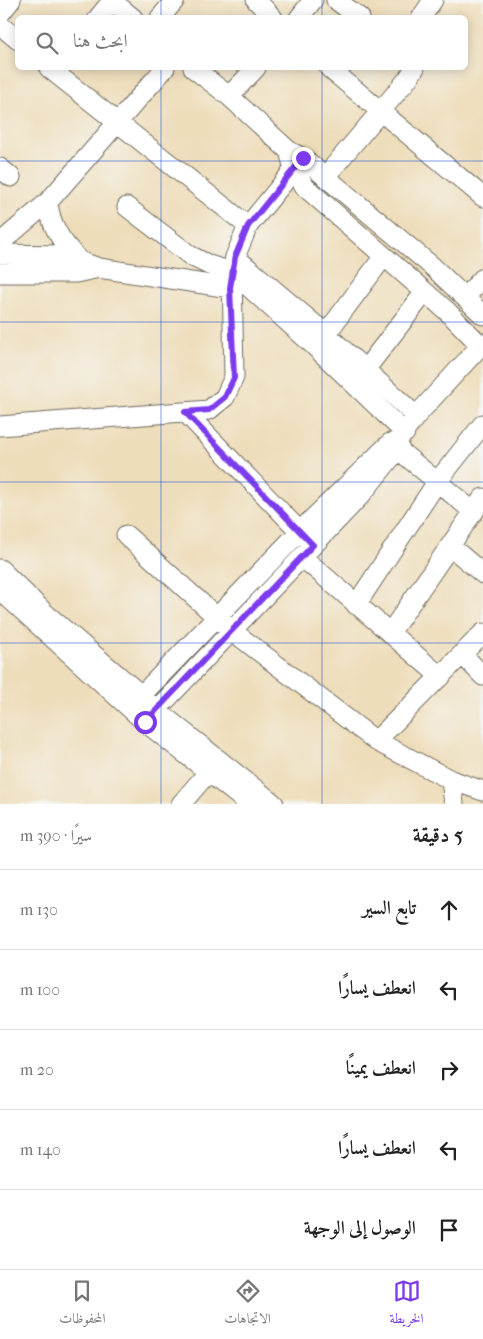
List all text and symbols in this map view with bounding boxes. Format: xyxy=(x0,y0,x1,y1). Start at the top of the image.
search box xyxy=(15,15,468,70)
icon: search xyxy=(33,29,61,57)
text: ابحث هنا xyxy=(73,30,128,52)
route end xyxy=(292,147,315,170)
route start xyxy=(134,711,157,734)
text: 5 دقيقة xyxy=(413,823,463,847)
text: سيرًا · 390 m xyxy=(20,826,92,845)
icon: ahead xyxy=(435,896,463,924)
text: تابع السير xyxy=(362,897,416,919)
text: 130 m xyxy=(20,900,58,919)
icon: left xyxy=(435,976,463,1004)
text: انعطف يسارًا xyxy=(338,977,416,999)
text: 100 m xyxy=(20,980,60,999)
icon: right xyxy=(435,1056,463,1084)
text: انعطف يمينًا xyxy=(346,1057,416,1079)
text: 20 m xyxy=(20,1060,54,1079)
icon: left xyxy=(435,1136,463,1164)
text: انعطف يسارًا xyxy=(338,1137,416,1159)
text: 140 m xyxy=(20,1140,61,1159)
icon: arrive xyxy=(435,1216,463,1244)
text: الوصول إلى الوجهة xyxy=(304,1217,416,1239)
tab: المحفوظات xyxy=(59,1277,106,1332)
tab: الاتجاهات xyxy=(224,1277,271,1332)
tab: الخريطة xyxy=(390,1277,424,1332)

